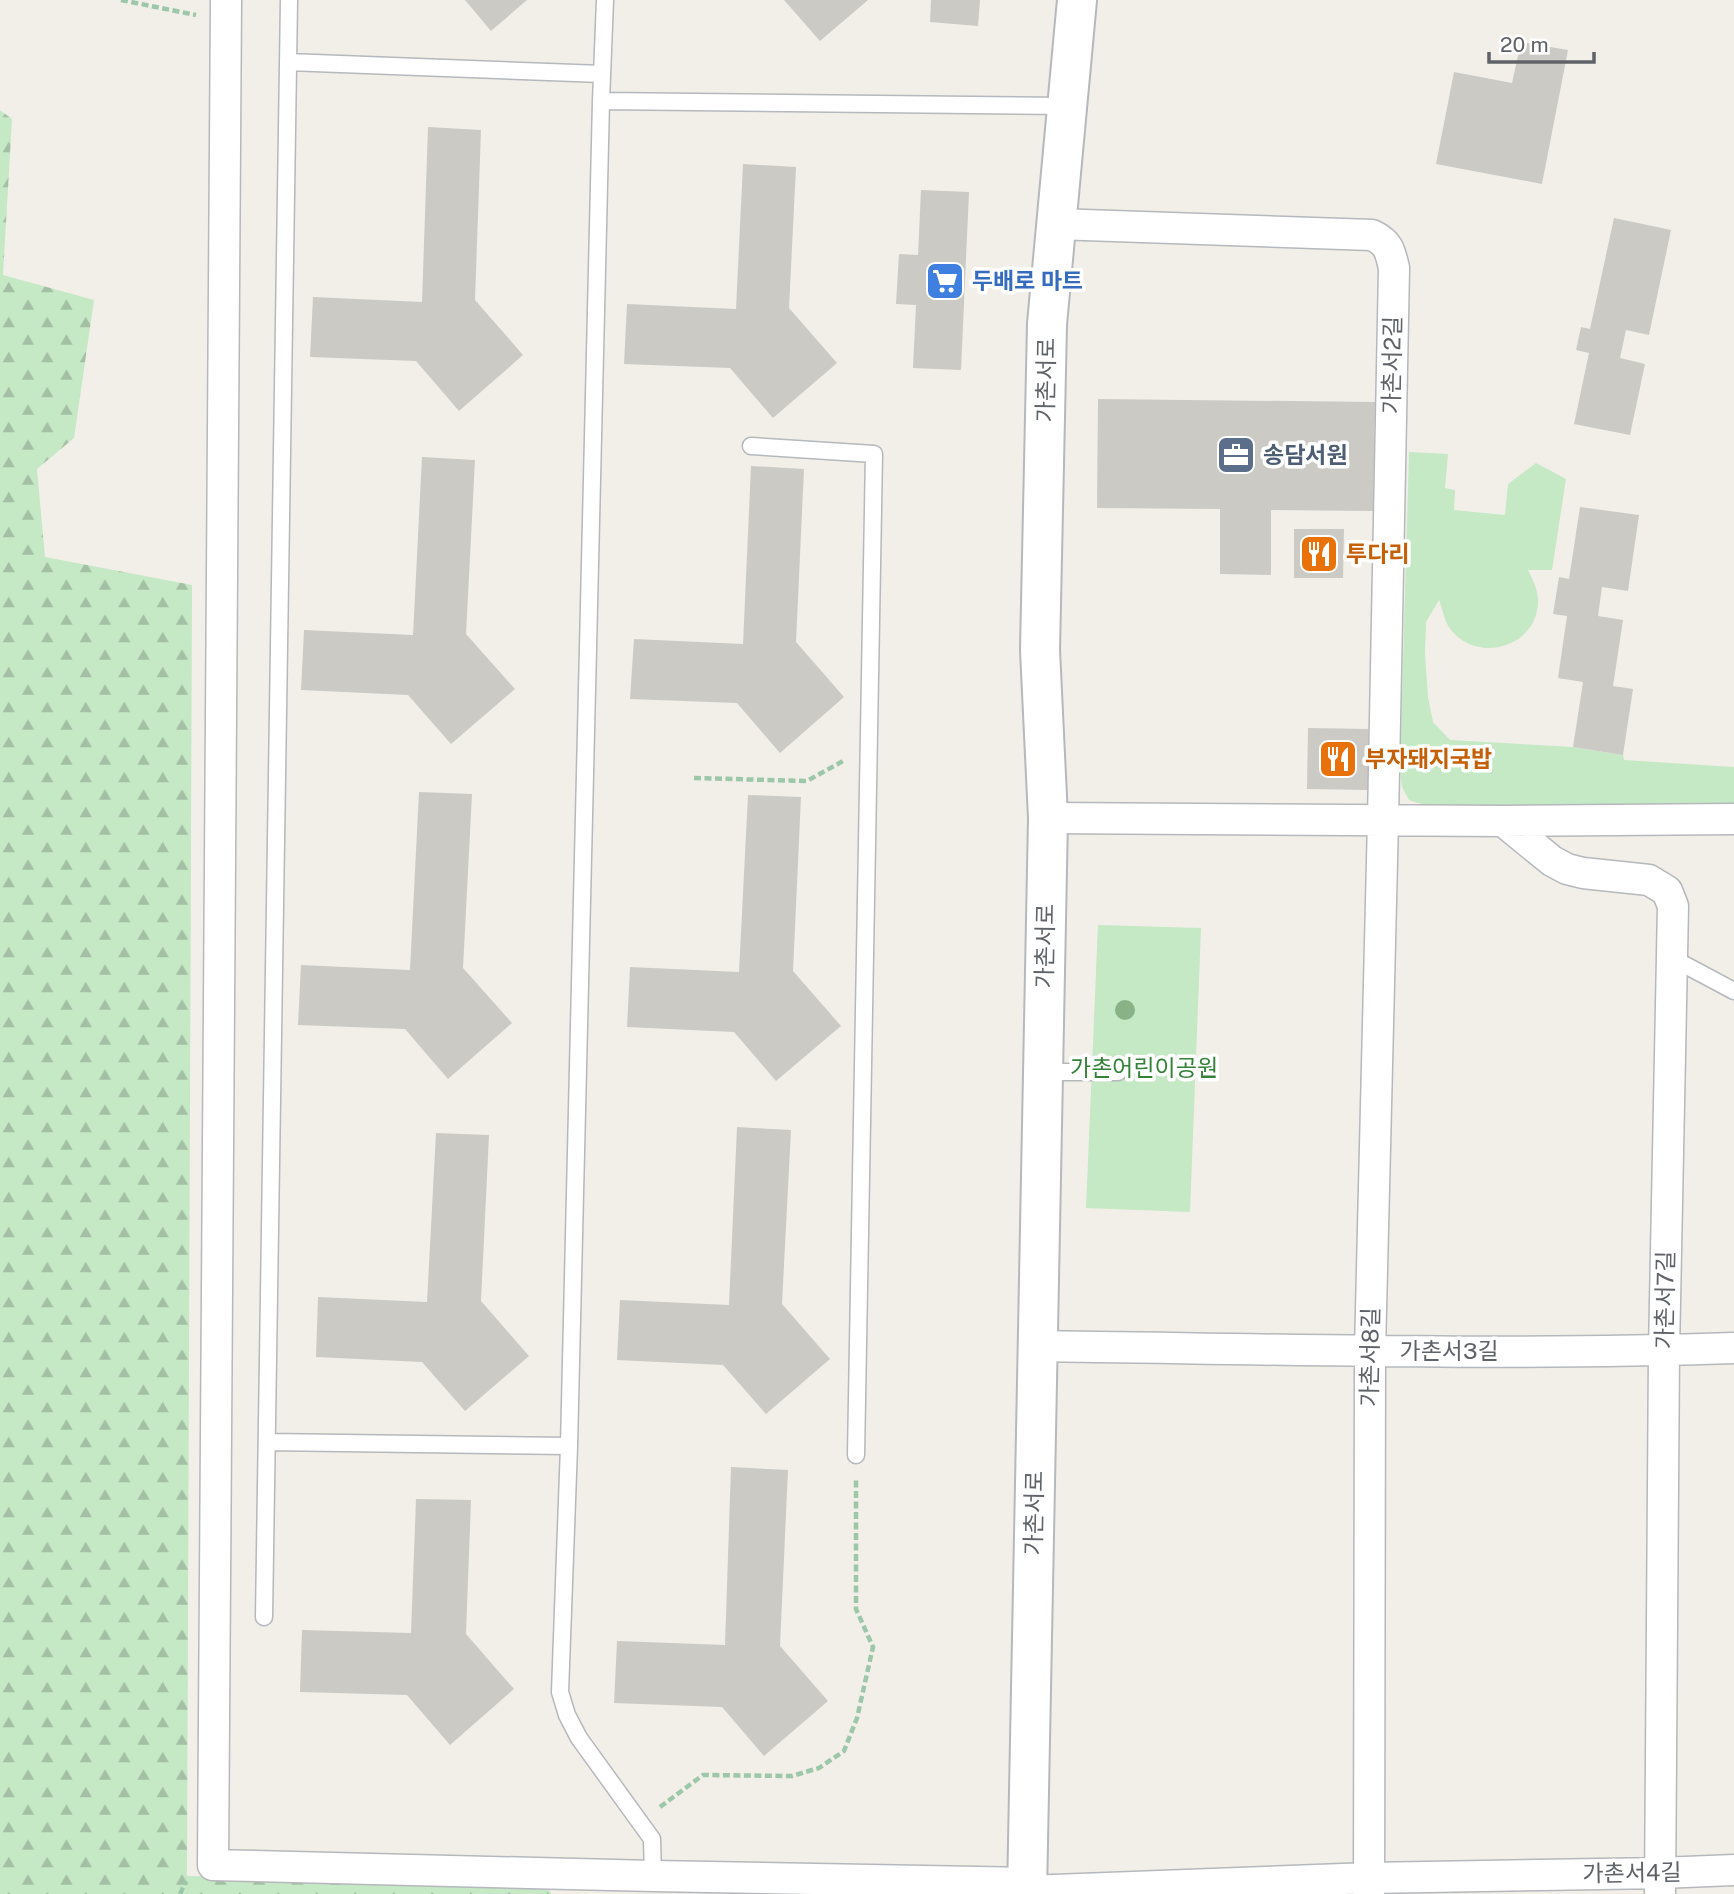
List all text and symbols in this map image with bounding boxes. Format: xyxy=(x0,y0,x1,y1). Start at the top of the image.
scale bar xyxy=(1489,21,1594,65)
text: 20 m xyxy=(1500,32,1549,57)
supermarket icon: 두배로 마트 xyxy=(924,260,966,302)
place label: 두배로 마트 xyxy=(972,267,1083,294)
street label: 가촌서2길 xyxy=(1377,316,1406,414)
street label: 가촌서로 xyxy=(1031,337,1060,423)
office icon: 송담서원 xyxy=(1215,434,1257,476)
place label: 송담서원 xyxy=(1263,441,1348,468)
restaurant icon: 투다리 xyxy=(1298,533,1340,575)
place label: 투다리 xyxy=(1346,540,1409,567)
restaurant icon: 부자돼지국밥 xyxy=(1317,738,1359,780)
place label: 부자돼지국밥 xyxy=(1365,745,1492,772)
street label: 가촌서로 xyxy=(1030,903,1059,989)
park label: 가촌어린이공원 xyxy=(1070,1054,1218,1081)
street label: 가촌서7길 xyxy=(1650,1251,1679,1349)
street label: 가촌서8길 xyxy=(1355,1307,1384,1407)
street label: 가촌서3길 xyxy=(1399,1337,1499,1364)
street label: 가촌서로 xyxy=(1019,1470,1048,1556)
street label: 가촌서4길 xyxy=(1582,1858,1682,1887)

